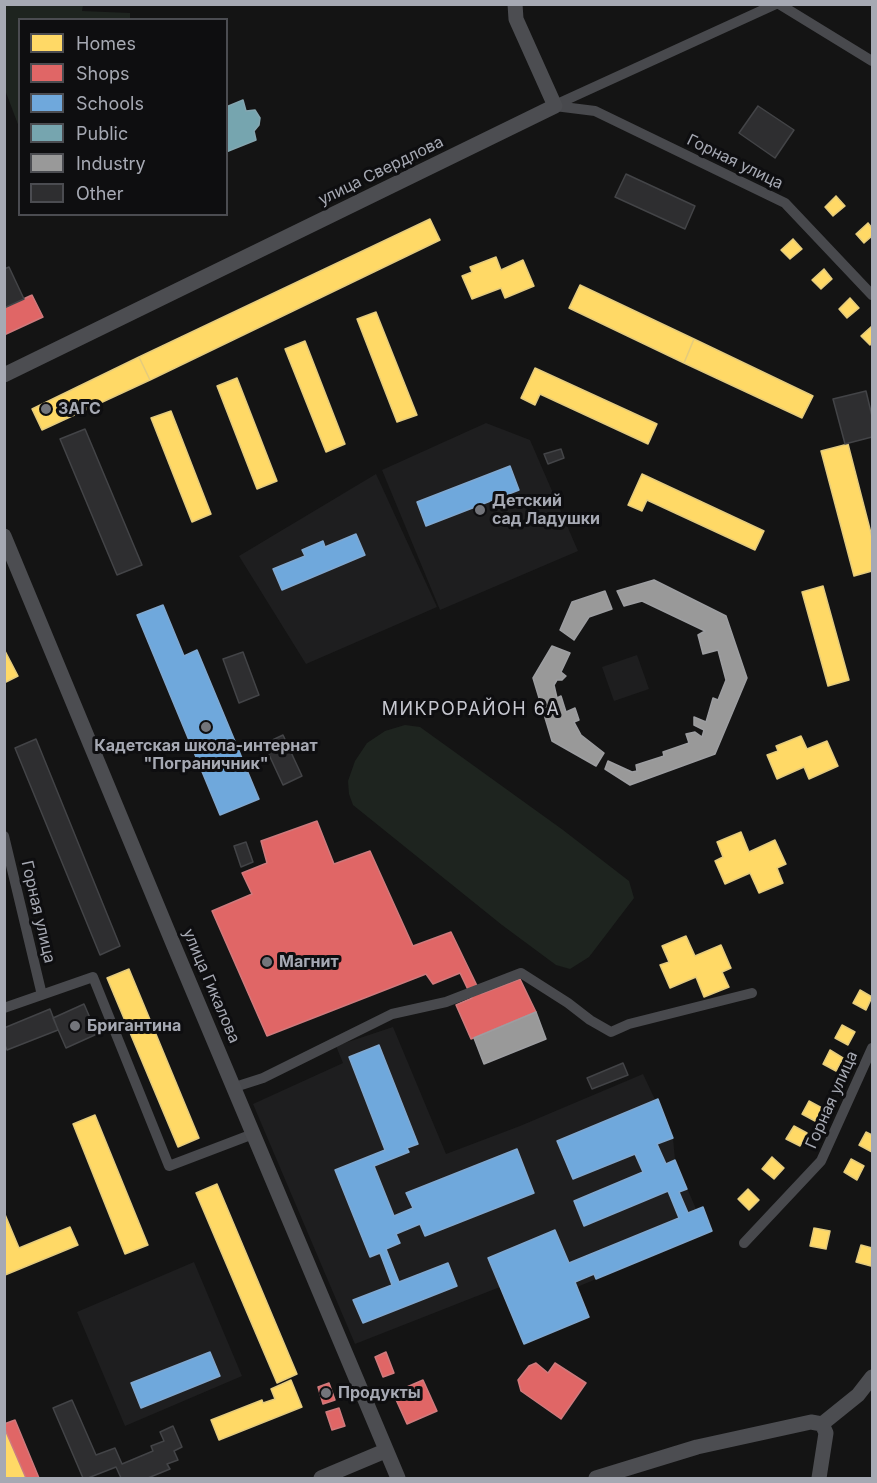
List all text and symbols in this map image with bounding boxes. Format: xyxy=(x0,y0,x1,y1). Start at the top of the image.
legend xyxy=(18,18,228,216)
text: Homes xyxy=(76,33,136,54)
text: Shops xyxy=(76,63,130,84)
text: Schools xyxy=(76,93,144,114)
text: Public xyxy=(76,123,128,144)
street label: Горная улица xyxy=(684,130,786,194)
street label: улица Свердлова xyxy=(315,132,447,210)
text: Industry xyxy=(76,153,146,174)
text: Other xyxy=(76,183,124,204)
place label: ЗАГС xyxy=(58,399,101,419)
marker: ЗАГС xyxy=(39,402,53,416)
place label: Детский сад Ладушки xyxy=(492,491,600,529)
marker: Детский сад Ладушки xyxy=(473,503,487,517)
district label: МИКРОРАЙОН 6А xyxy=(382,699,560,721)
marker: Кадетская школа-интернат "Пограничник" xyxy=(199,720,213,734)
place label: Кадетская школа-интернат "Пограничник" xyxy=(94,736,318,774)
street label: Горная улица xyxy=(17,859,59,965)
street label: улица Гикалова xyxy=(178,926,244,1046)
place label: Магнит xyxy=(279,952,339,972)
marker: Магнит xyxy=(260,955,274,969)
place label: Бригантина xyxy=(87,1016,181,1036)
marker: Бригантина xyxy=(68,1019,82,1033)
street label: Горная улица xyxy=(802,1048,862,1152)
place label: Продукты xyxy=(338,1383,421,1403)
marker: Продукты xyxy=(319,1386,333,1400)

